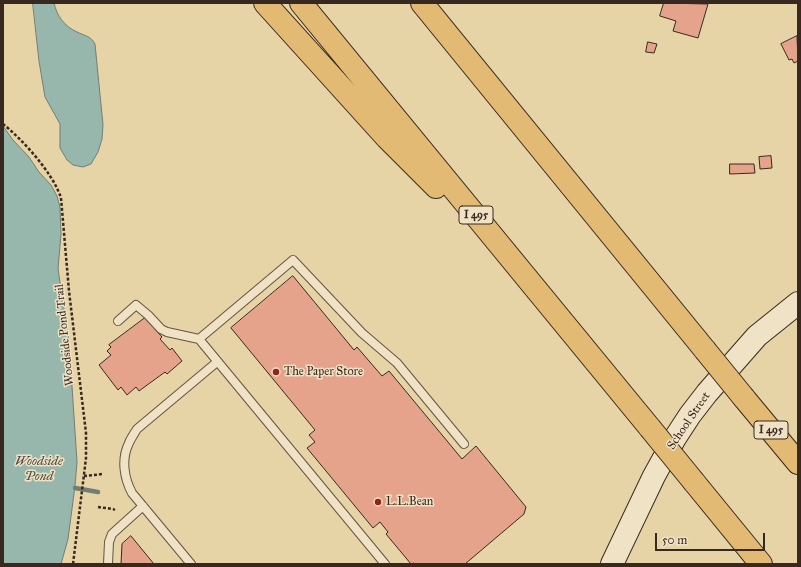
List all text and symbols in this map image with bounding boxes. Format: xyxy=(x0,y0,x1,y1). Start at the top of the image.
road number: I 495 xyxy=(459,206,493,224)
street label: Woodside Pond Trail xyxy=(52,283,78,387)
place label: The Paper Store xyxy=(284,365,363,379)
marker: The Paper Store xyxy=(271,367,281,377)
street label: School Street xyxy=(664,389,714,453)
road number: I 495 xyxy=(754,421,788,439)
water label: Woodside Pond xyxy=(15,454,63,485)
place label: L.L.Bean xyxy=(386,495,433,509)
marker: L.L.Bean xyxy=(373,497,383,507)
scale bar xyxy=(657,525,767,551)
text: 50 m xyxy=(662,533,687,547)

